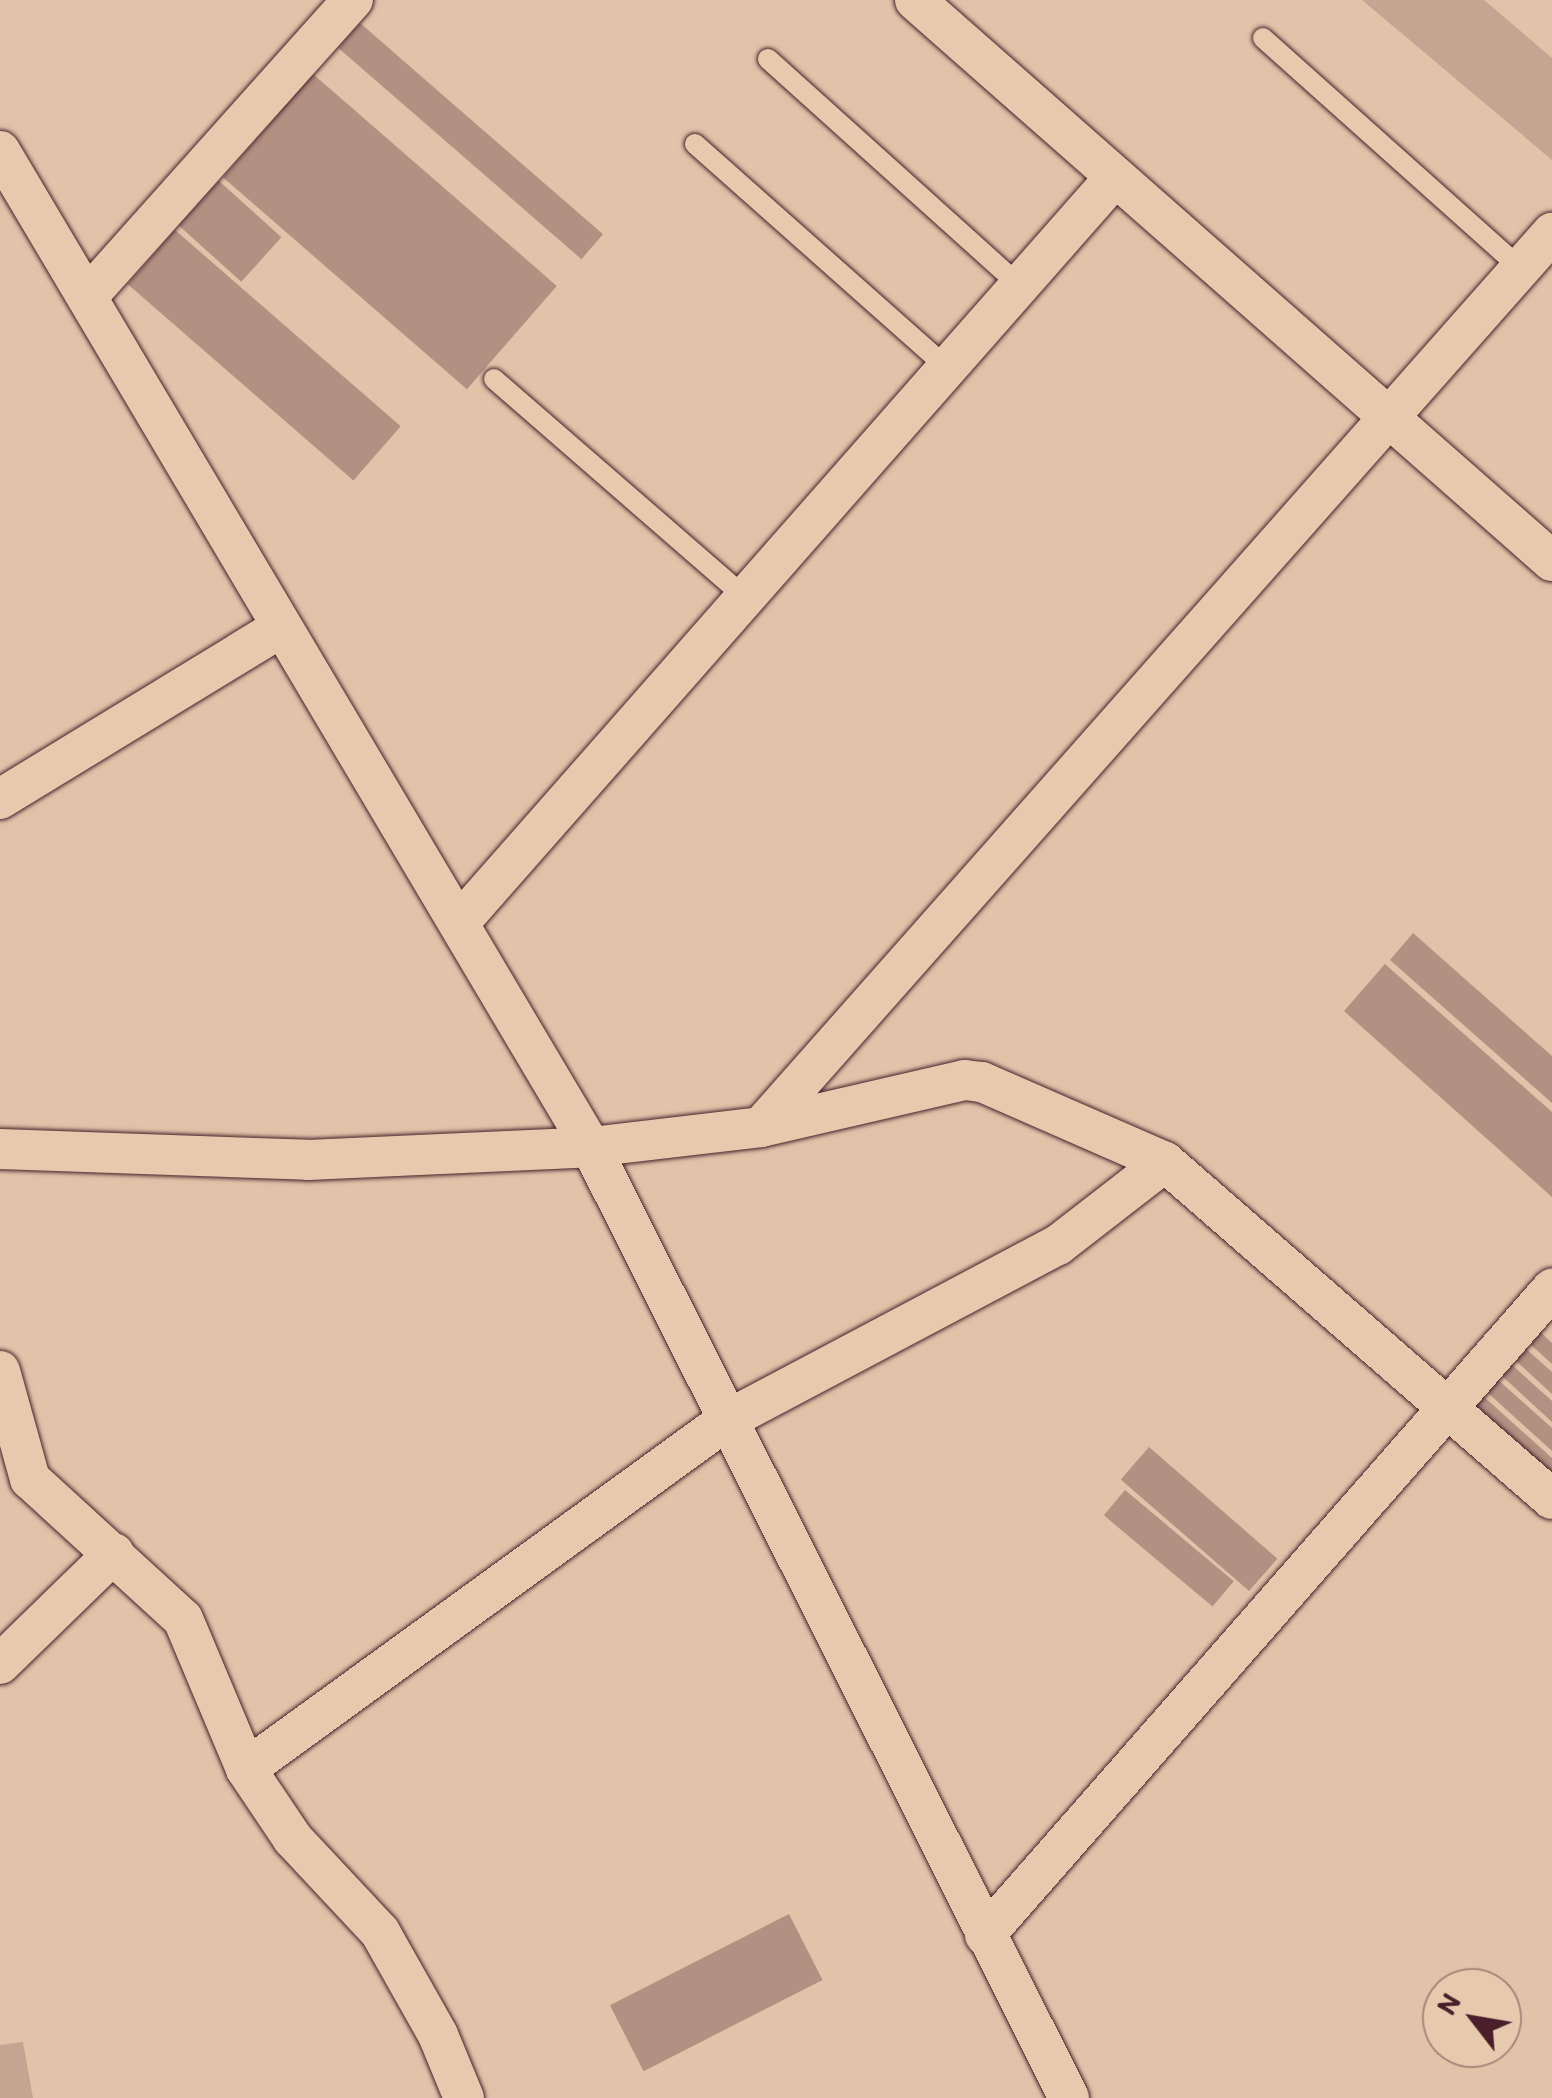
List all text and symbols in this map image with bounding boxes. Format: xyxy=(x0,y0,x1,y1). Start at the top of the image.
north arrow xyxy=(1422,1968,1522,2068)
text: N xyxy=(1429,1987,1467,2020)

